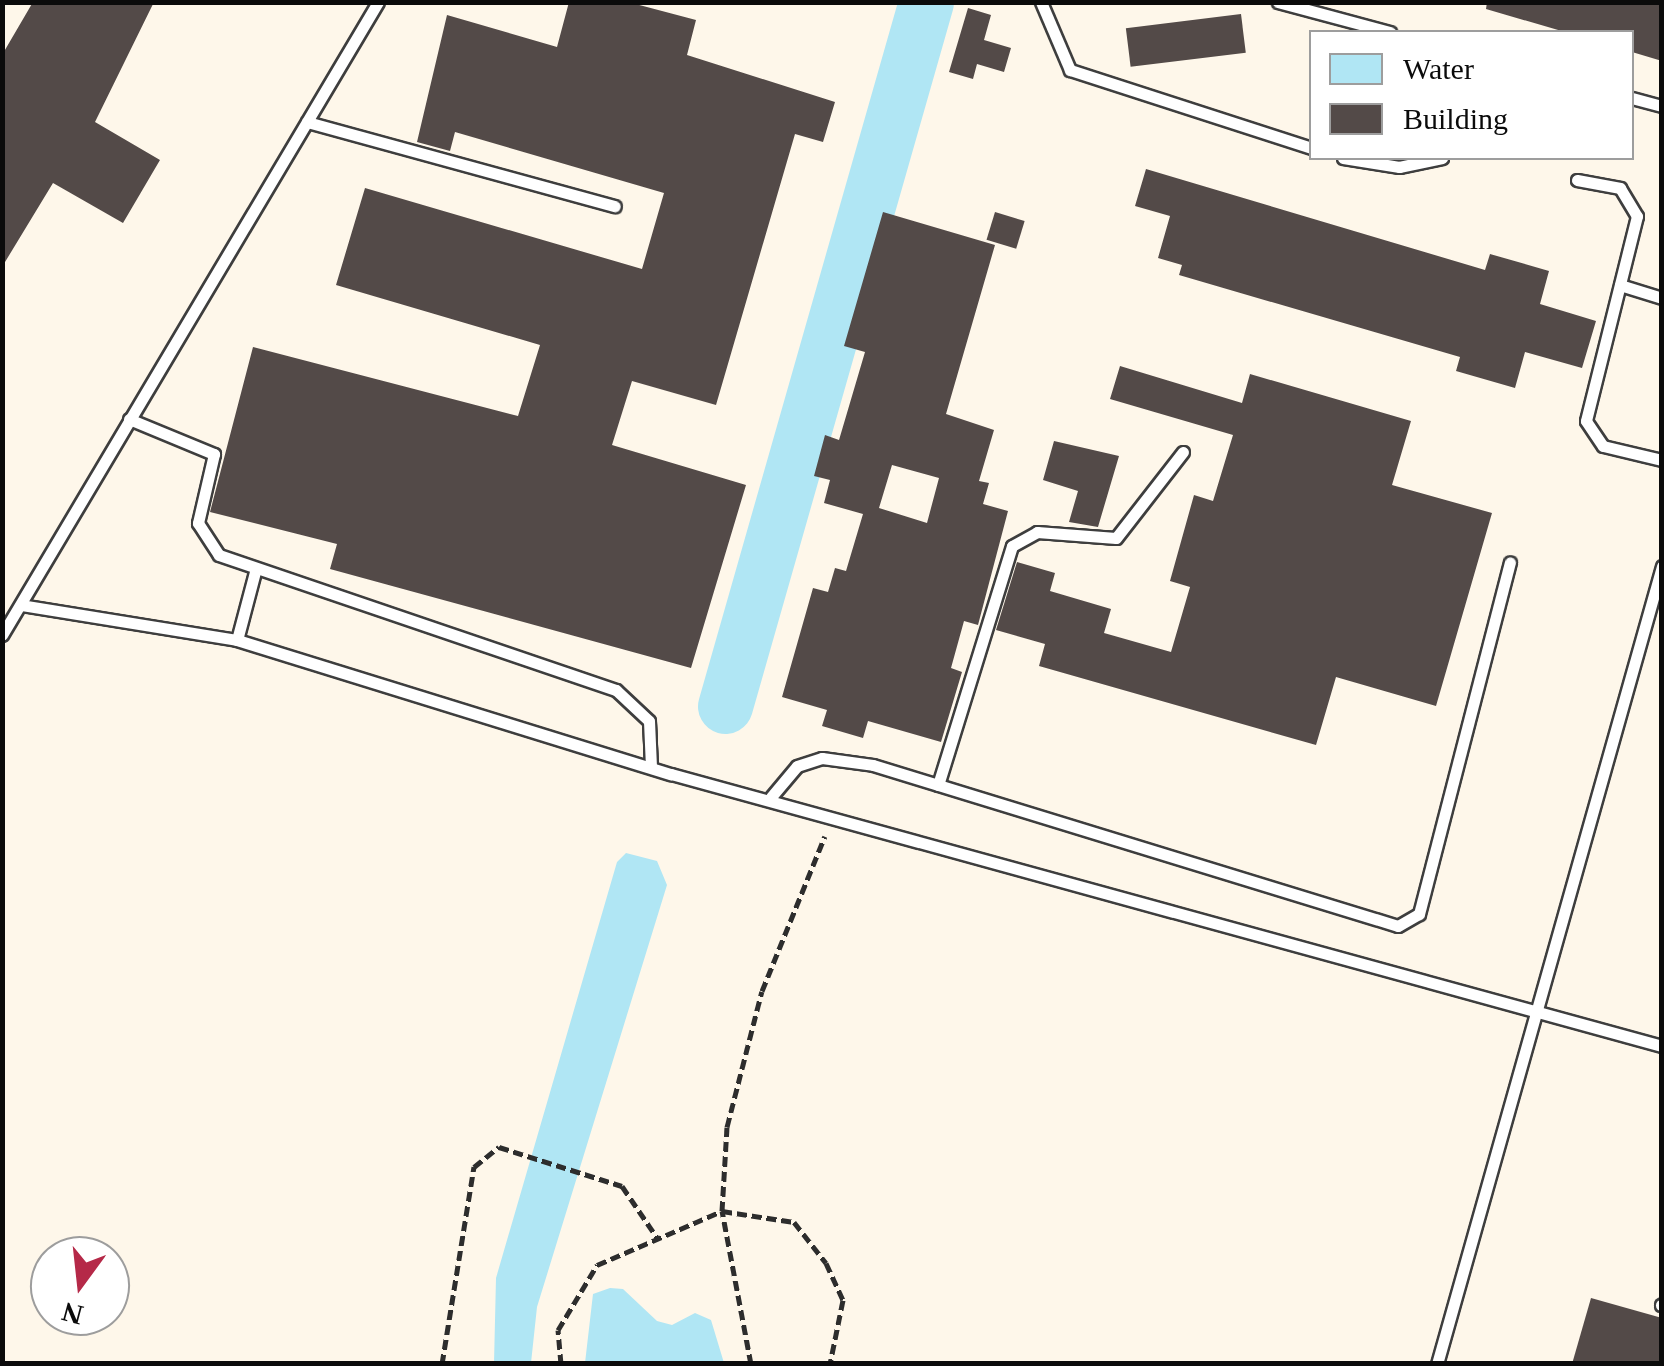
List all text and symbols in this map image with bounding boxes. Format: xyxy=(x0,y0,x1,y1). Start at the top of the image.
legend xyxy=(1309,30,1634,160)
text: Water xyxy=(1403,52,1474,85)
text: Building xyxy=(1403,102,1508,135)
north arrow xyxy=(30,1236,130,1336)
text: N xyxy=(59,1296,86,1331)

